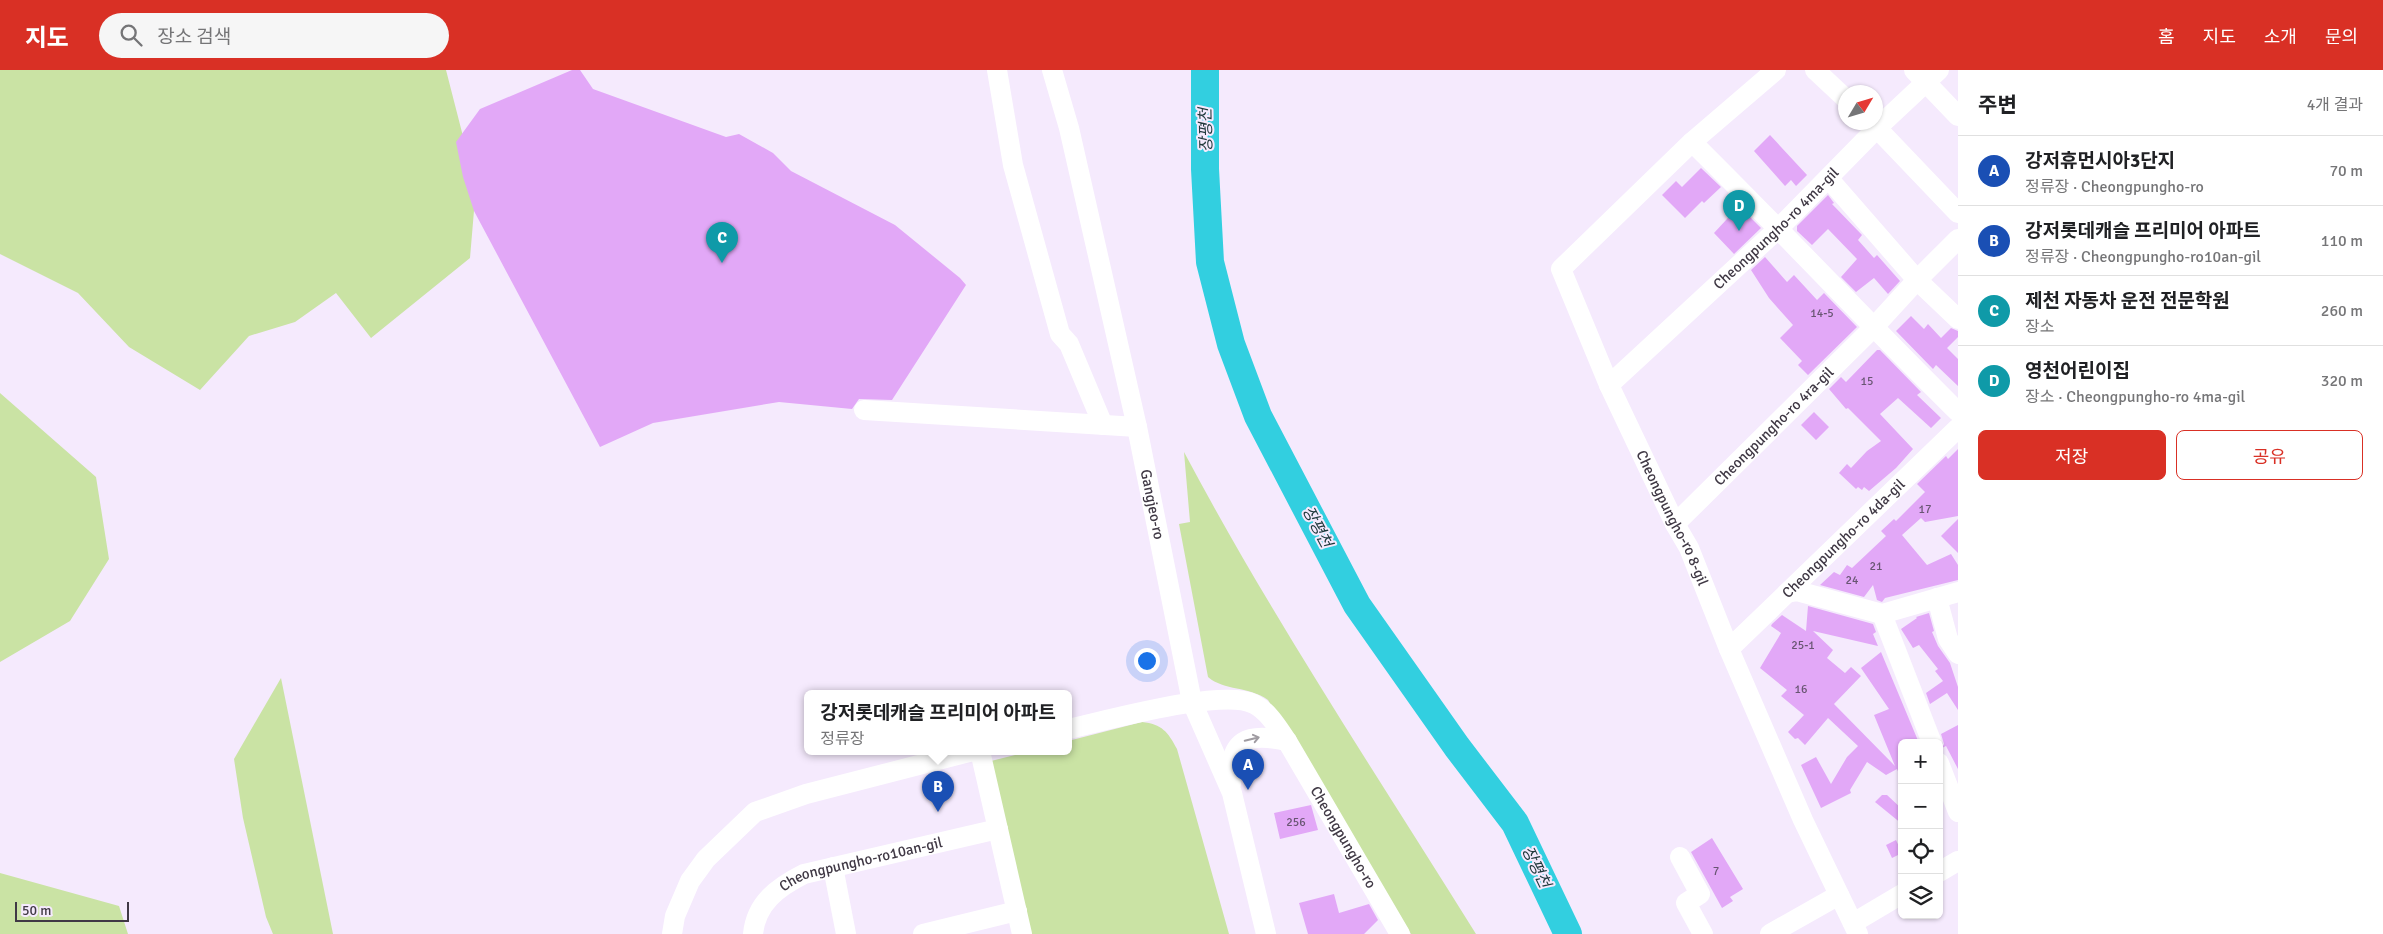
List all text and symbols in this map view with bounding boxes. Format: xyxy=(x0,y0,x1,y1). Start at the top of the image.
search box xyxy=(99,13,449,58)
icon: search xyxy=(117,21,145,49)
text: 지도 xyxy=(25,23,69,53)
text: 장소 검색 xyxy=(157,25,231,49)
text: 홈 xyxy=(2158,26,2175,48)
text: 지도 xyxy=(2203,26,2236,48)
text: 소개 xyxy=(2264,26,2297,48)
text: 문의 xyxy=(2325,26,2358,48)
north arrow xyxy=(1838,85,1883,130)
text: 주변 xyxy=(1978,92,2017,118)
text: 4개 결과 xyxy=(2307,95,2363,115)
water label: 장평천 xyxy=(1196,105,1216,152)
text: 강저휴먼시아3단지 xyxy=(2025,149,2175,173)
text: A xyxy=(1989,161,1999,181)
text: 70 m xyxy=(2329,161,2363,181)
street label: Cheongpungho-ro 4ma-gil xyxy=(1709,163,1842,293)
text: 정류장 · Cheongpungho-ro xyxy=(2025,177,2204,197)
pin: D xyxy=(1723,190,1755,231)
text: 강저롯데캐슬 프리미어 아파트 xyxy=(2025,219,2261,243)
pin: C xyxy=(706,222,738,263)
text: B xyxy=(1989,231,1999,251)
text: 110 m xyxy=(2321,231,2363,251)
text: 정류장 · Cheongpungho-ro10an-gil xyxy=(2025,247,2261,267)
text: 제천 자동차 운전 전문학원 xyxy=(2025,289,2230,313)
text: C xyxy=(1989,301,1999,321)
text: 260 m xyxy=(2321,301,2363,321)
house number: 14-5 xyxy=(1810,306,1834,321)
text: 장소 xyxy=(2025,317,2054,337)
text: 영천어린이집 xyxy=(2025,359,2130,383)
street label: Cheongpungho-ro 4ra-gil xyxy=(1710,363,1837,489)
text: D xyxy=(1989,371,1999,391)
text: 320 m xyxy=(2321,371,2363,391)
house number: 15 xyxy=(1861,374,1873,389)
text: 장소 · Cheongpungho-ro 4ma-gil xyxy=(2025,387,2245,407)
button: 저장 xyxy=(1978,430,2166,480)
button: 공유 xyxy=(2176,430,2363,480)
street label: Cheongpungho-ro 8-gil xyxy=(1632,447,1712,588)
street label: Gangjeo-ro xyxy=(1137,468,1168,541)
street label: Cheongpungho-ro 4da-gil xyxy=(1778,475,1909,602)
house number: 17 xyxy=(1919,502,1931,517)
water label: 장평천 xyxy=(1298,503,1337,553)
house number: 21 xyxy=(1870,559,1882,574)
house number: 24 xyxy=(1846,573,1859,588)
house number: 25-1 xyxy=(1791,638,1815,653)
your location xyxy=(1134,648,1160,674)
house number: 16 xyxy=(1795,682,1807,697)
popup xyxy=(804,690,1072,755)
text: 강저롯데캐슬 프리미어 아파트 xyxy=(820,701,1056,725)
text: 정류장 xyxy=(820,729,864,749)
one-way arrow xyxy=(1244,734,1260,743)
map controls xyxy=(1898,739,1943,919)
button: + xyxy=(1898,739,1943,784)
pin: A xyxy=(1232,749,1264,790)
pin: B xyxy=(922,771,954,812)
street label: Cheongpungho-ro xyxy=(1306,783,1380,892)
button: − xyxy=(1898,784,1943,829)
house number: 256 xyxy=(1286,815,1306,830)
button: locate xyxy=(1898,829,1943,874)
street label: Cheongpungho-ro10an-gil xyxy=(776,833,944,895)
water label: 장평천 xyxy=(1517,843,1556,893)
house number: 7 xyxy=(1713,864,1719,879)
button: layers xyxy=(1898,874,1943,919)
scale bar xyxy=(15,899,129,922)
text: 50 m xyxy=(22,902,51,919)

